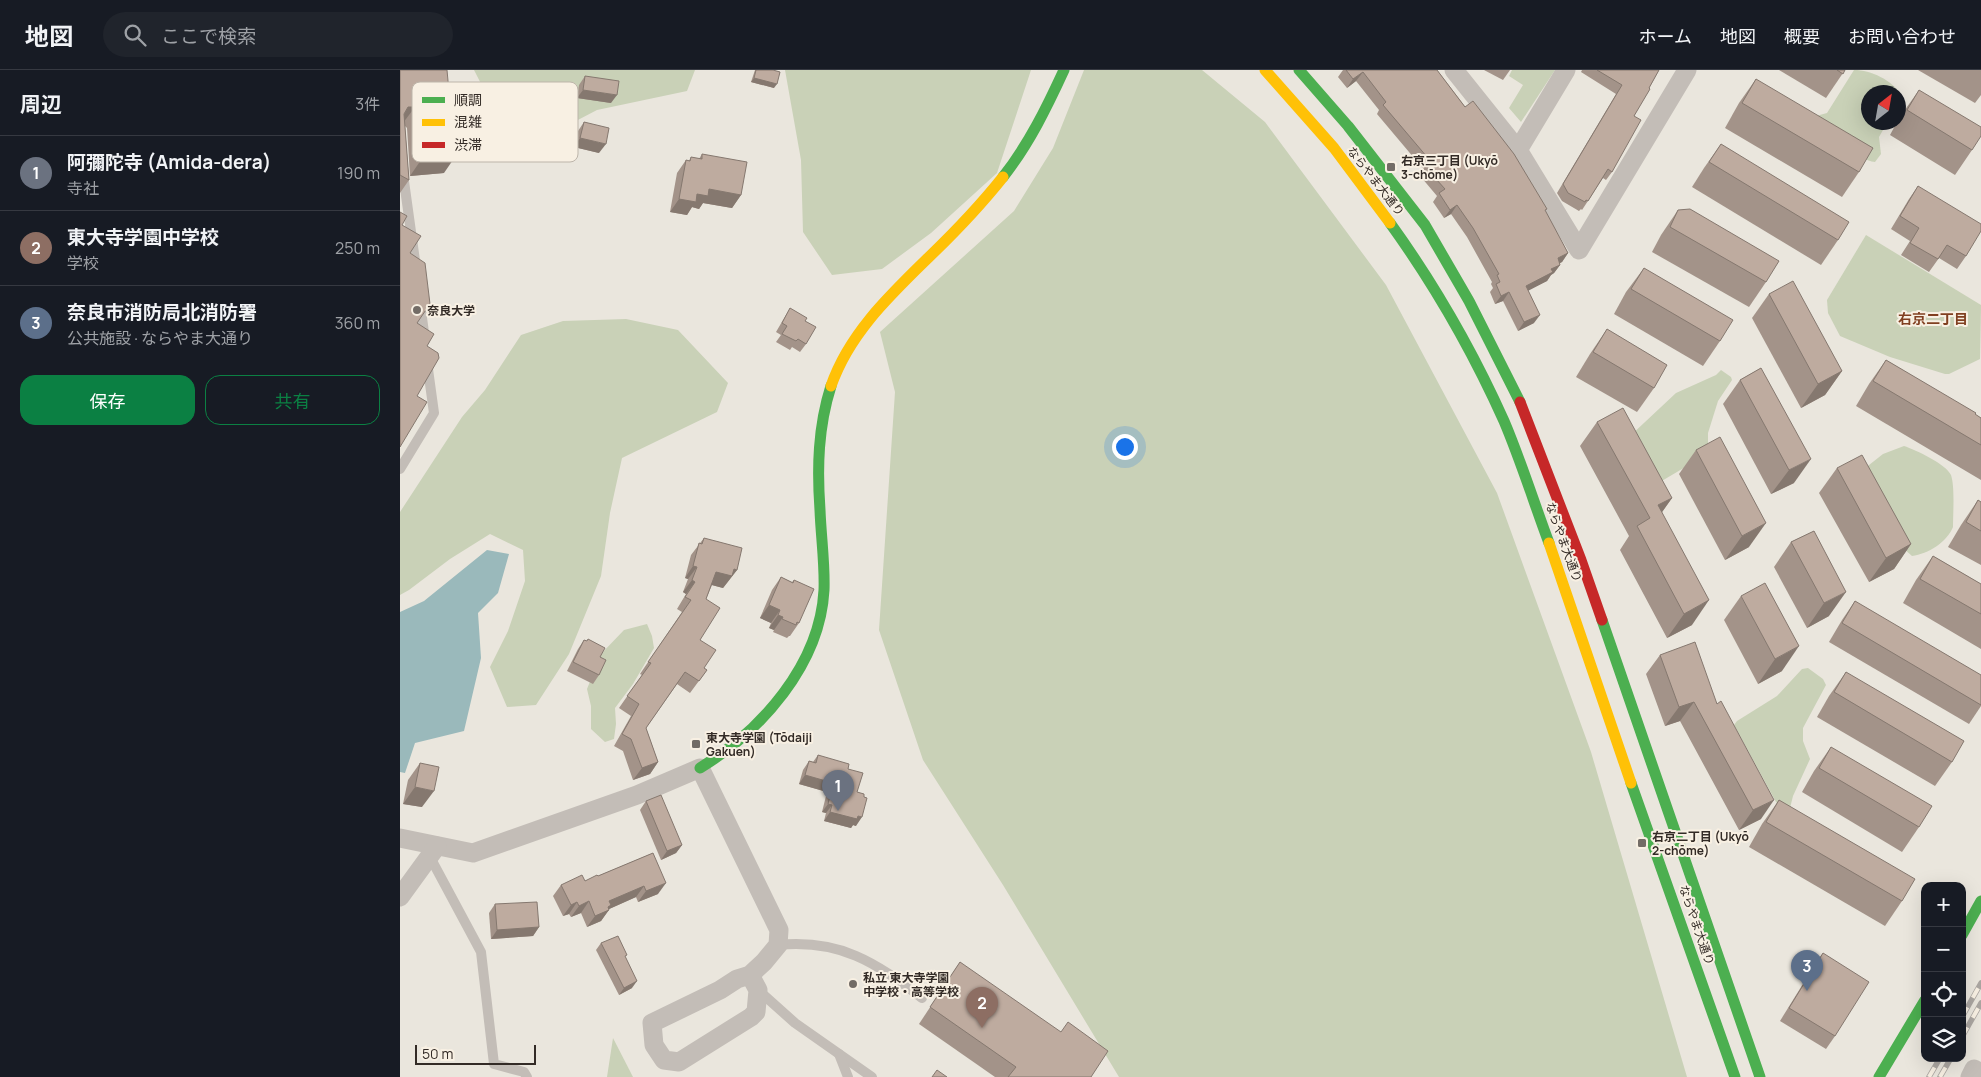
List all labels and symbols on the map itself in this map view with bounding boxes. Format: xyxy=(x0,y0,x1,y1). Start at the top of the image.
legend xyxy=(412,82,578,162)
north arrow xyxy=(1861,85,1906,130)
text: 順調 xyxy=(454,90,482,109)
text: 混雑 xyxy=(454,112,482,131)
text: 渋滞 xyxy=(454,135,482,154)
street label: ならやま大通り xyxy=(1343,143,1409,219)
place label: 右京三丁目 (Ukyō 3-chōme) xyxy=(1401,152,1498,183)
marker: 右京三丁目 (Ukyō 3-chōme) xyxy=(1385,161,1397,173)
place label: 奈良大学 xyxy=(427,302,475,319)
marker: 奈良大学 xyxy=(411,304,423,316)
district label: 右京二丁目 xyxy=(1898,309,1968,328)
your location xyxy=(1112,434,1138,460)
street label: ならやま大通り xyxy=(1542,500,1586,584)
place label: 東大寺学園 (Tōdaiji Gakuen) xyxy=(706,729,812,760)
marker: 東大寺学園 (Tōdaiji Gakuen) xyxy=(690,738,702,750)
pin: 1 xyxy=(822,770,854,811)
place label: 右京二丁目 (Ukyō 2-chōme) xyxy=(1652,828,1749,859)
marker: 右京二丁目 (Ukyō 2-chōme) xyxy=(1636,837,1648,849)
street label: ならやま大通り xyxy=(1675,883,1719,967)
pin: 3 xyxy=(1791,950,1823,991)
place label: 私立 東大寺学園 中学校・高等学校 xyxy=(863,969,959,1000)
marker: 私立 東大寺学園 中学校・高等学校 xyxy=(847,978,859,990)
pin: 2 xyxy=(966,987,998,1028)
scale bar xyxy=(415,1042,536,1065)

